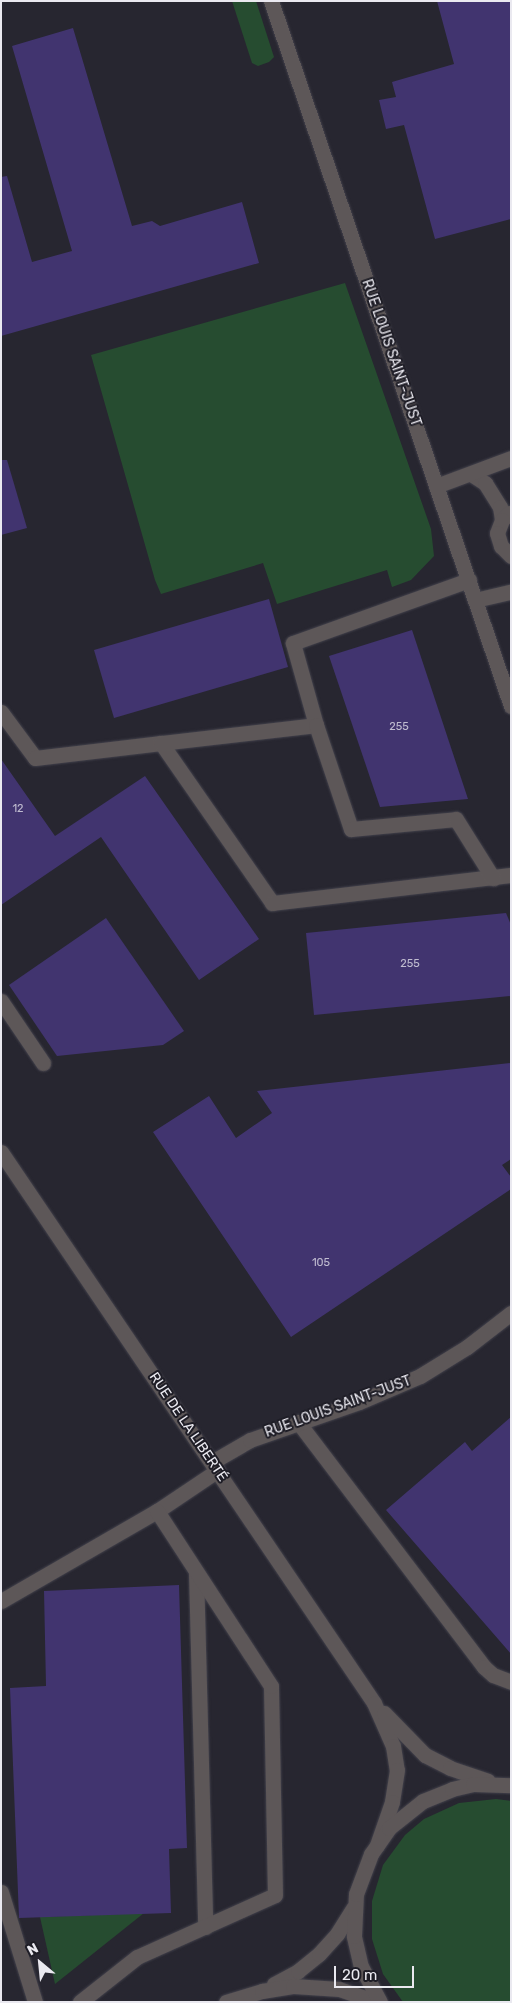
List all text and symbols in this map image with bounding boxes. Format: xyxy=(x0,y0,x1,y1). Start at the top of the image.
street label: RUE LOUIS SAINT-JUST xyxy=(358,277,424,429)
house number: 255 xyxy=(389,720,409,734)
house number: 12 xyxy=(12,802,24,816)
house number: 255 xyxy=(400,957,420,971)
house number: 105 xyxy=(312,1256,330,1270)
street label: RUE DE LA LIBERTÉ xyxy=(145,1369,231,1485)
street label: RUE LOUIS SAINT-JUST xyxy=(263,1373,413,1441)
north arrow xyxy=(15,1938,65,1988)
text: N xyxy=(24,1939,41,1959)
scale bar xyxy=(337,1956,417,1988)
text: 20 m xyxy=(342,1966,377,1984)

